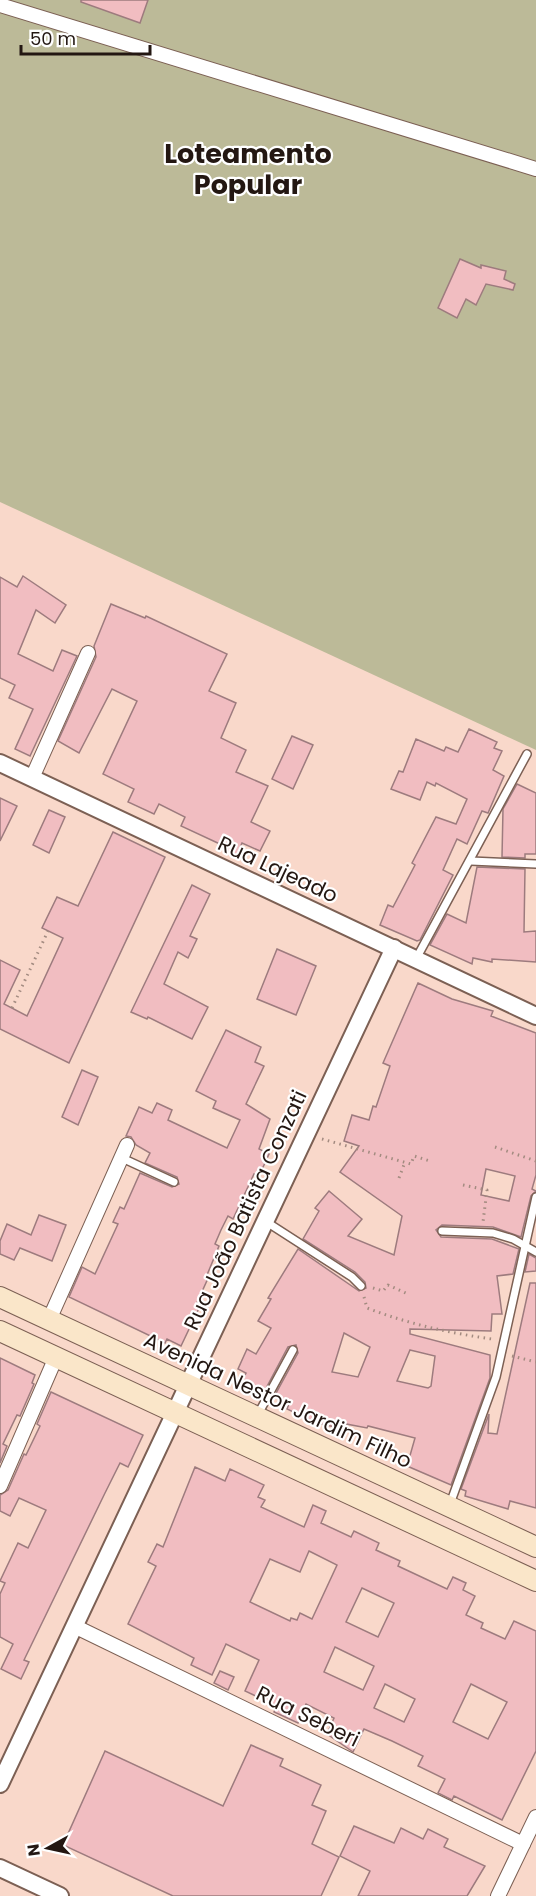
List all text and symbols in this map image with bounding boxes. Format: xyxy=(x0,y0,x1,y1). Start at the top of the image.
scale bar xyxy=(21,18,150,56)
text: 50 m xyxy=(30,26,76,51)
district label: Loteamento Popular xyxy=(164,135,332,203)
street label: Rua Lajeado xyxy=(213,829,343,909)
street label: Rua João Batista Conzati xyxy=(177,1085,313,1335)
street label: Avenida Nestor Jardim Filho xyxy=(139,1325,417,1475)
street label: Rua Seberi xyxy=(252,1679,364,1753)
north arrow xyxy=(18,1818,78,1878)
text: N xyxy=(21,1842,46,1858)

